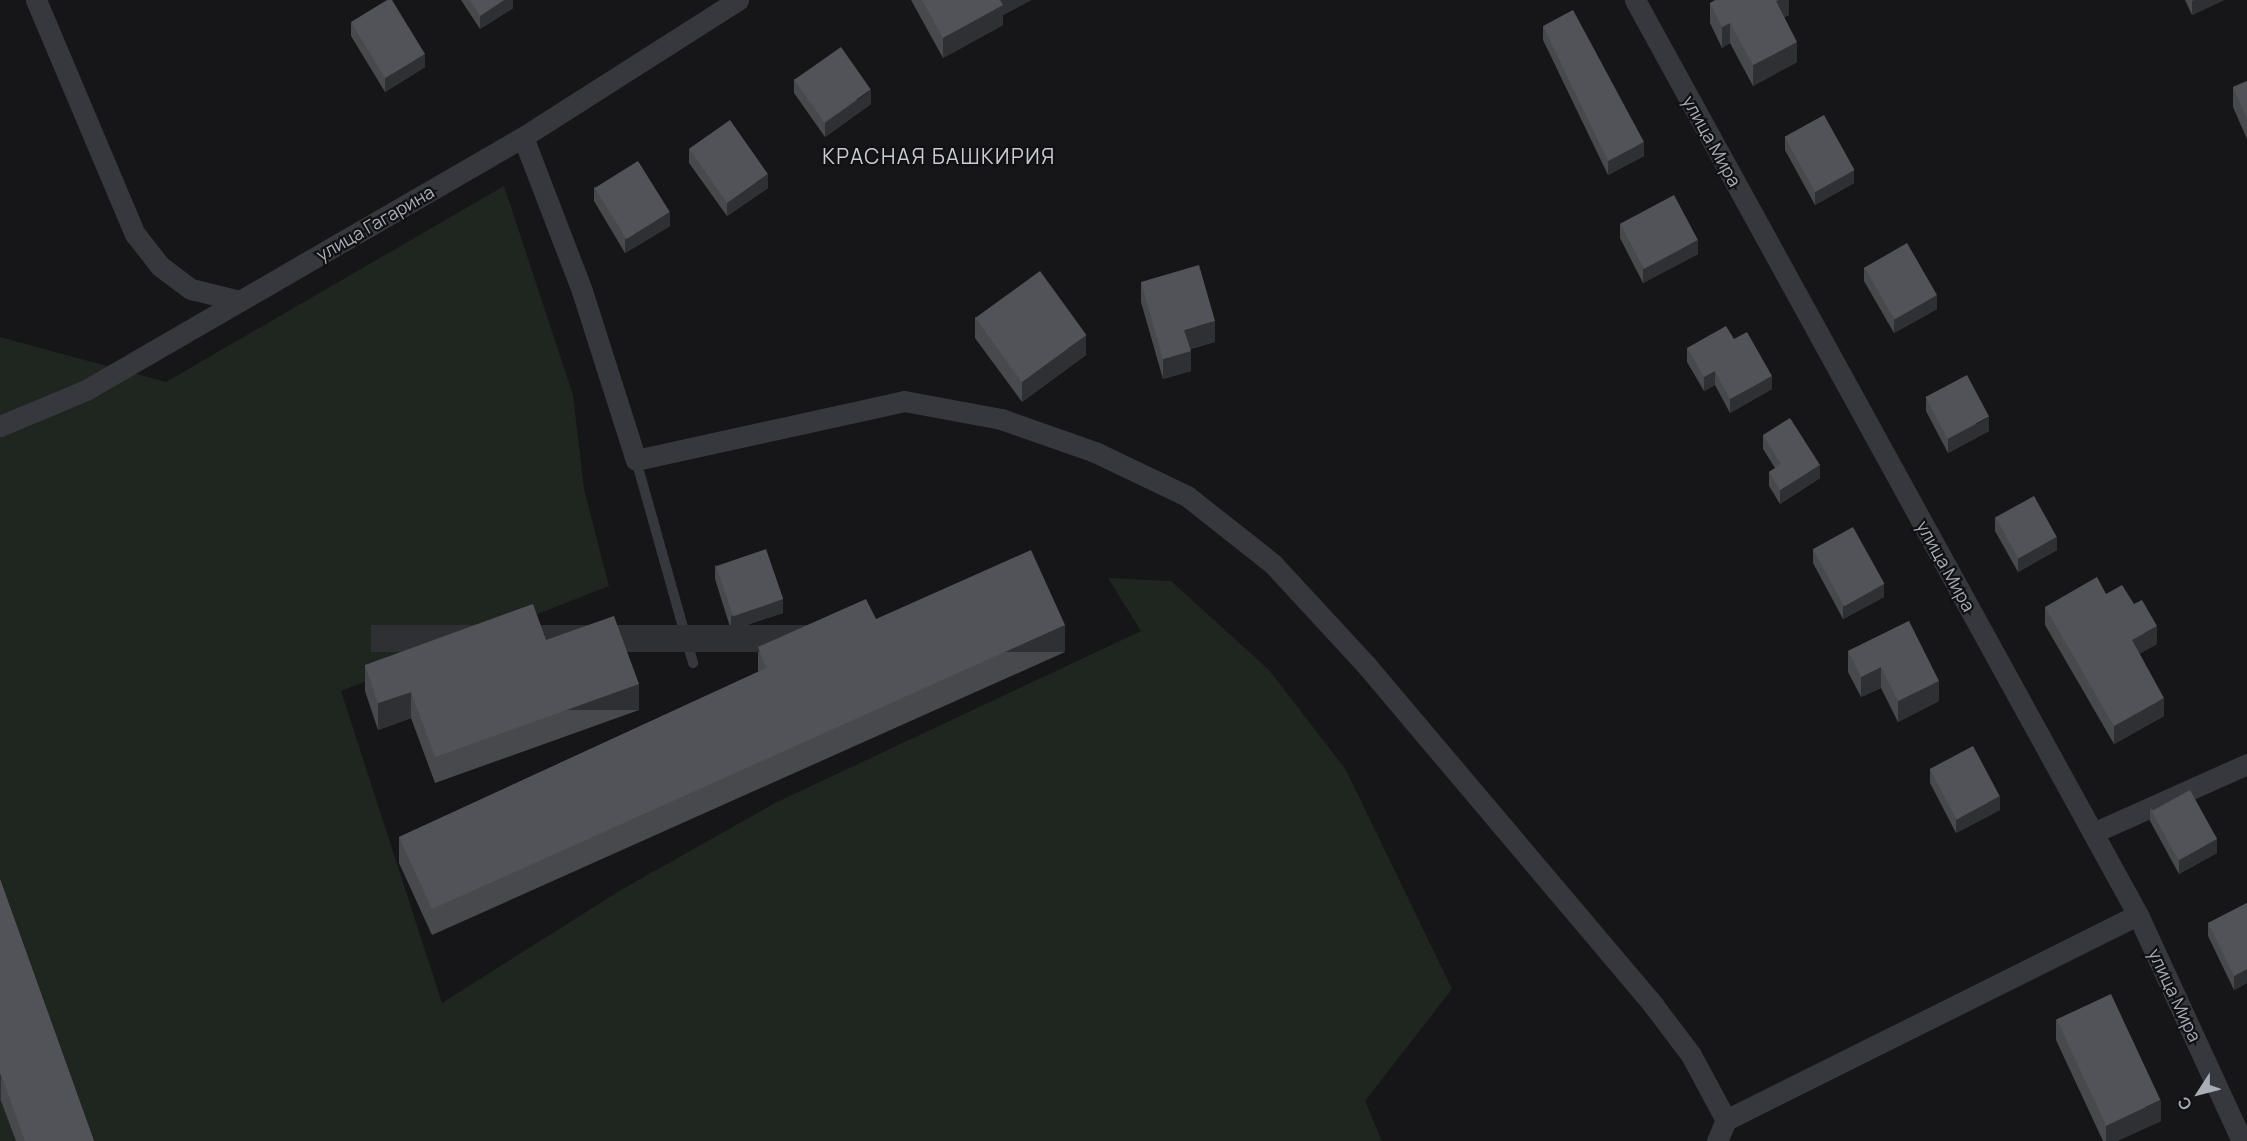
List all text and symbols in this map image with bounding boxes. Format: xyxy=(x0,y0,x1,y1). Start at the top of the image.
street label: улица Мира xyxy=(1678,92,1746,190)
district label: КРАСНАЯ БАШКИРИЯ xyxy=(822,143,1056,169)
street label: улица Гагарина xyxy=(312,181,438,265)
street label: улица Мира xyxy=(1912,517,1980,615)
street label: улица Мира xyxy=(2144,945,2206,1045)
north arrow xyxy=(2169,1063,2229,1123)
text: С xyxy=(2172,1092,2197,1115)

